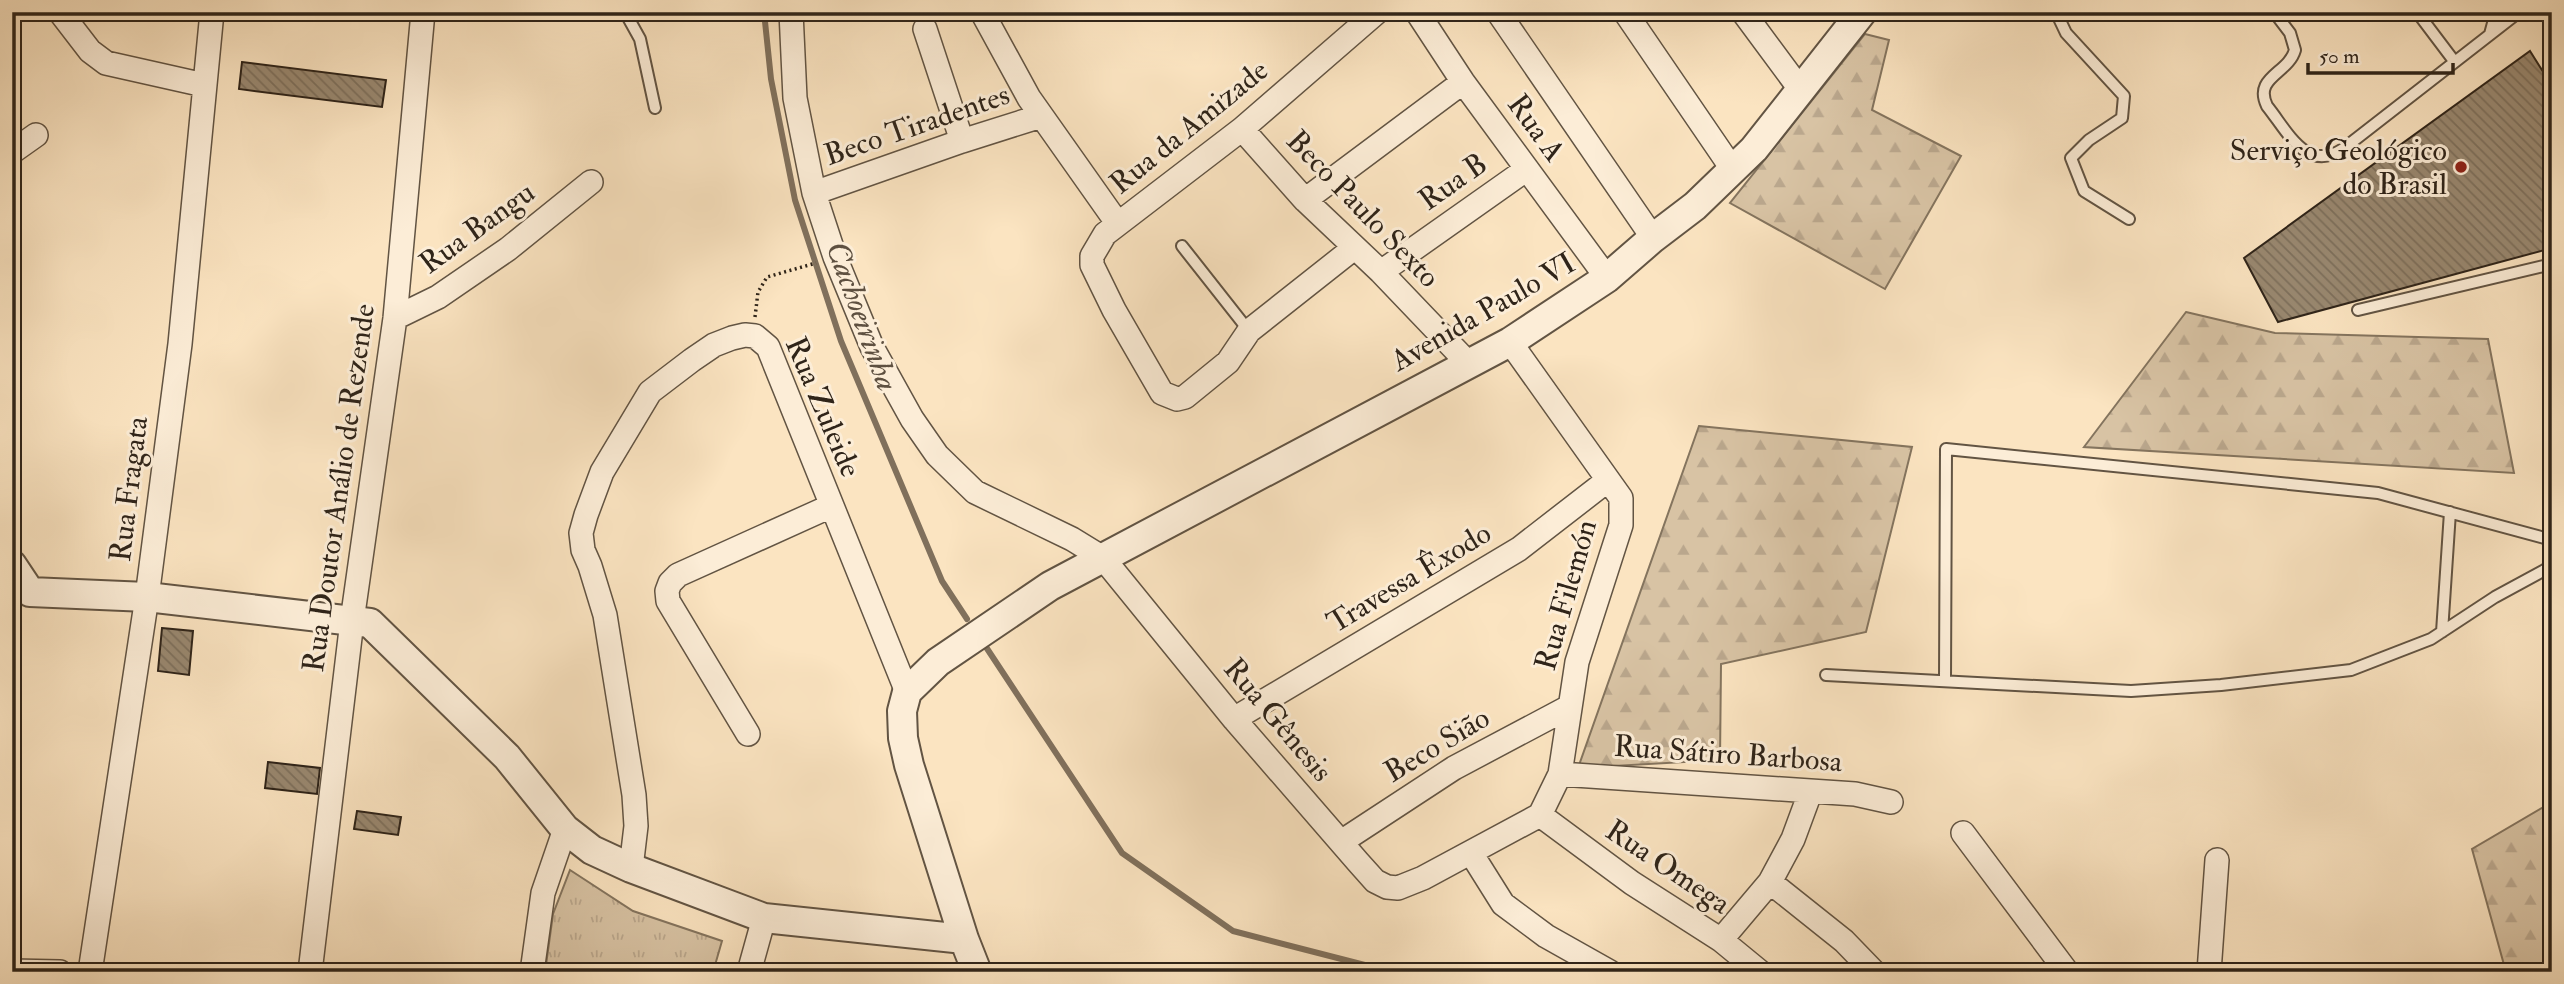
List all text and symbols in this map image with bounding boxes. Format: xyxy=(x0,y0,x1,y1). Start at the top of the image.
scale bar xyxy=(2308,32,2454,76)
text: 50 m xyxy=(2319,43,2360,70)
street label: Rua da Amizade xyxy=(1102,52,1276,202)
street label: Beco Tiradentes xyxy=(819,76,1015,174)
street label: Rua A xyxy=(1499,87,1573,169)
street label: Beco Paulo Sexto xyxy=(1279,123,1447,295)
place label: Serviço Geológico do Brasil xyxy=(2230,132,2447,203)
street label: Rua B xyxy=(1412,145,1494,219)
marker: Serviço Geológico do Brasil xyxy=(2453,159,2469,175)
street label: Rua Bangu xyxy=(412,174,542,282)
water label: Cachoeirinha xyxy=(816,236,908,396)
street label: Avenida Paulo VI xyxy=(1383,244,1582,380)
street label: Rua Doutor Análio de Rezende xyxy=(295,301,383,675)
street label: Rua Zuleide xyxy=(777,331,869,483)
street label: Rua Fragata xyxy=(102,414,156,564)
street label: Travessa Êxodo xyxy=(1320,515,1498,641)
street label: Rua Filemón xyxy=(1527,515,1605,675)
street label: Rua Gênesis xyxy=(1216,651,1340,789)
street label: Beco Sião xyxy=(1378,699,1496,791)
street label: Rua Sátiro Barbosa xyxy=(1613,728,1844,780)
street label: Rua Omega xyxy=(1599,812,1738,923)

